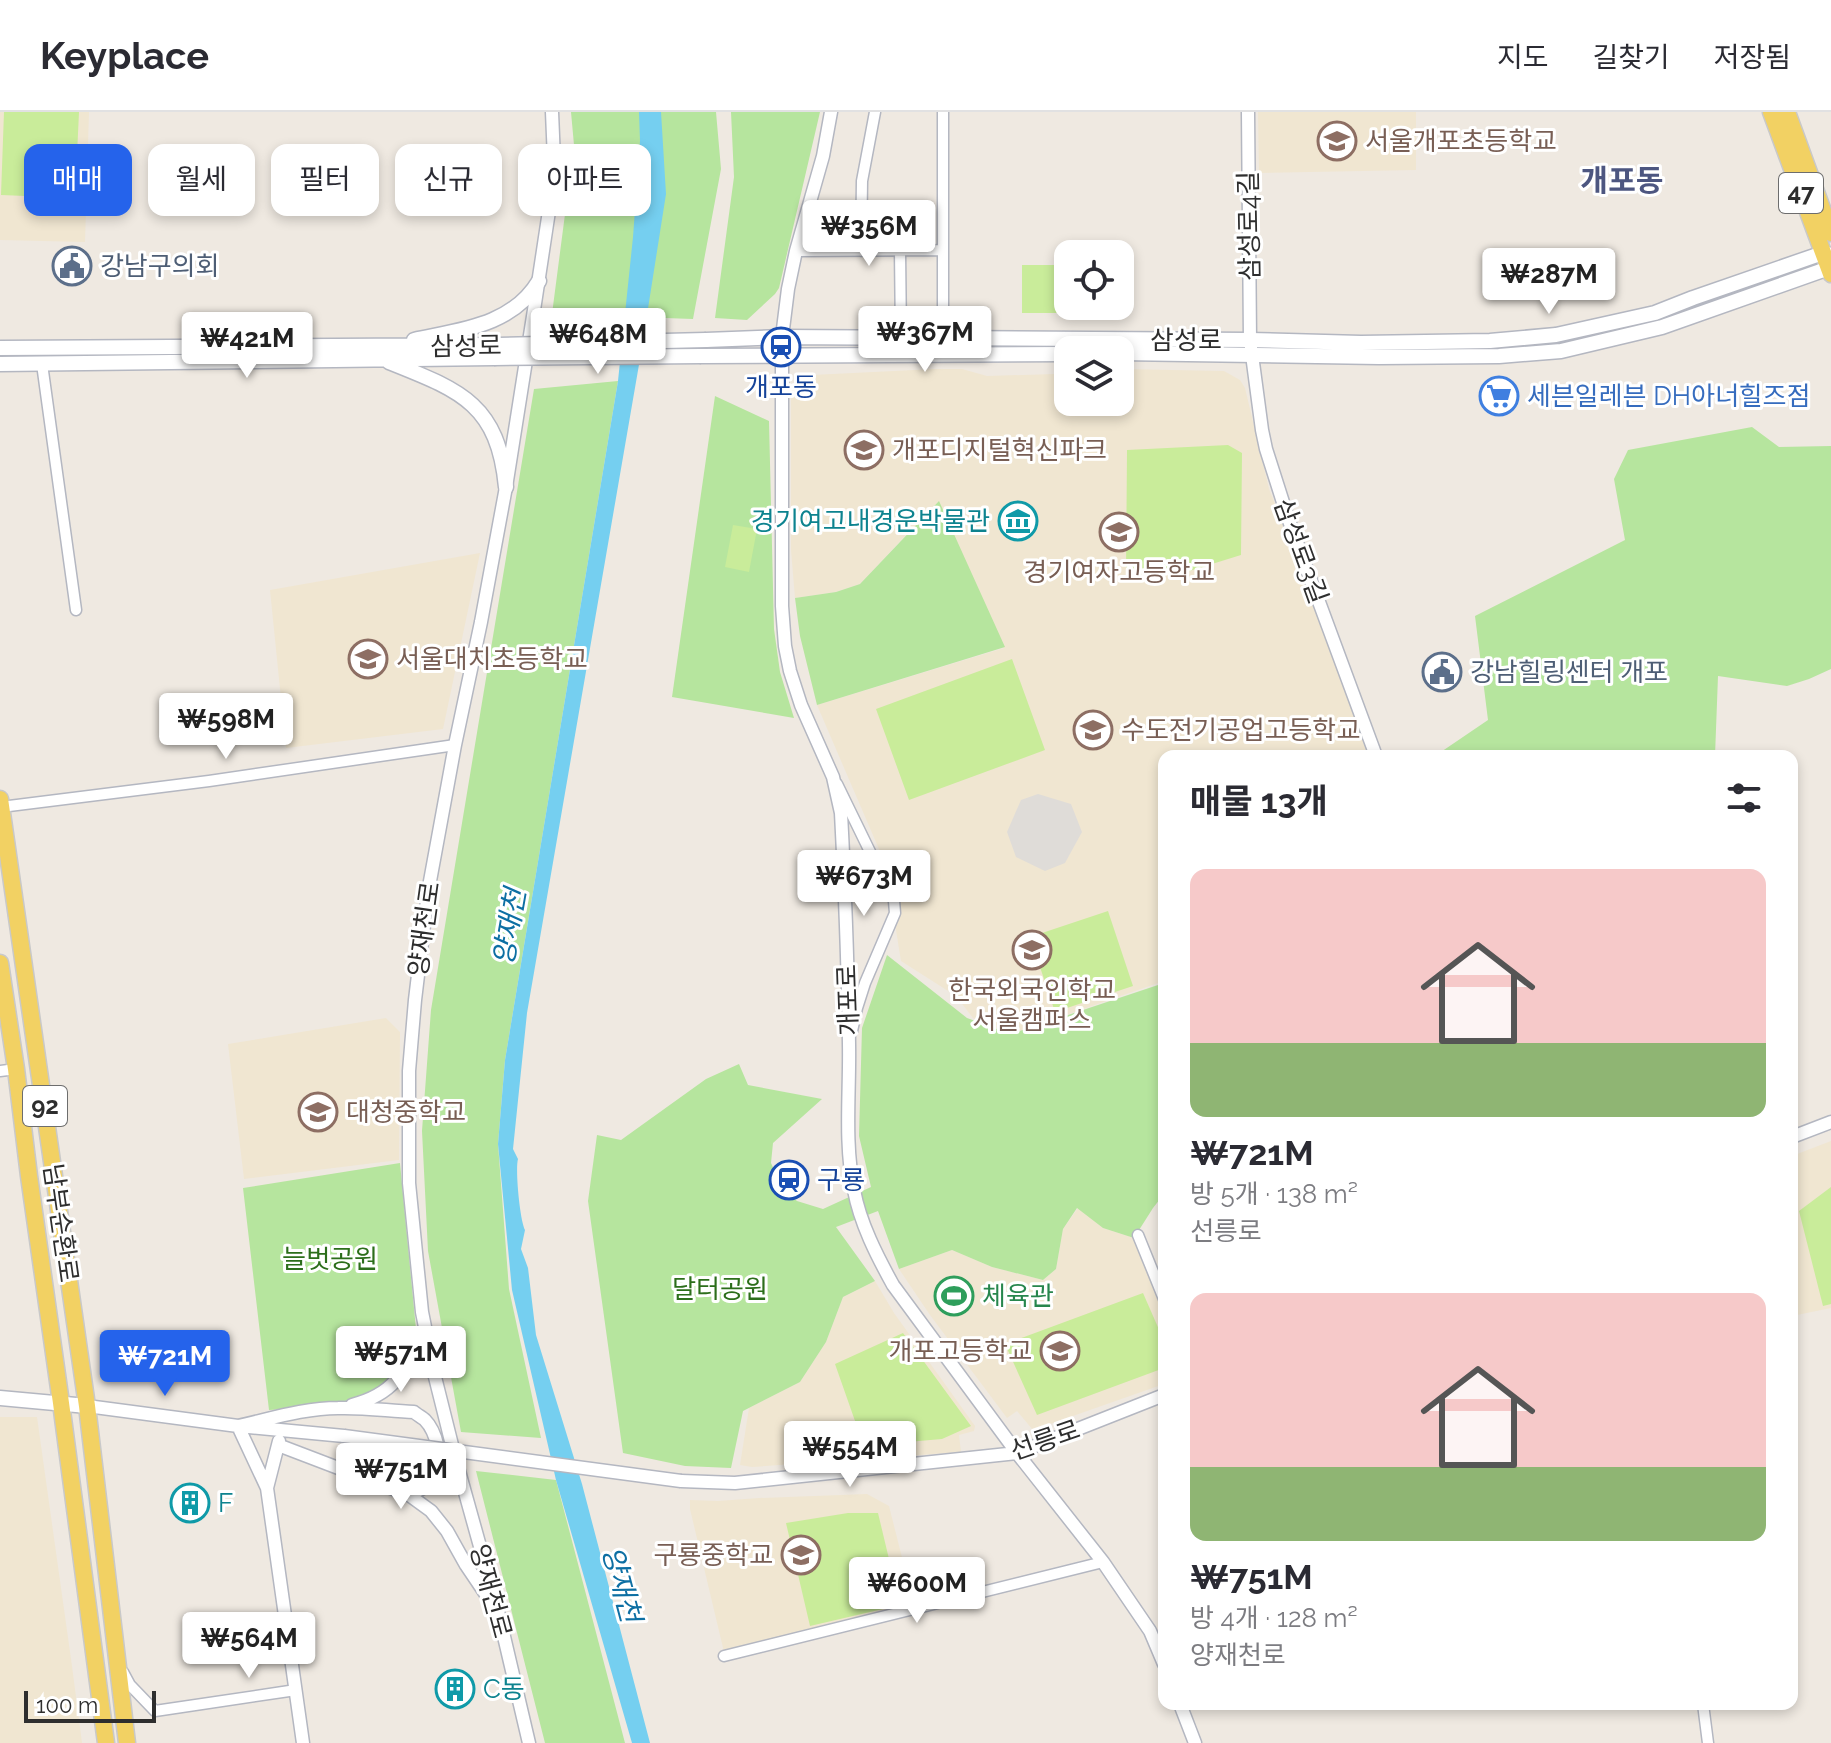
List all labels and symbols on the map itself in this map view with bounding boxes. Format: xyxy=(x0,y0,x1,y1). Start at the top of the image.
school or university icon: 서울개포초등학교 xyxy=(1316,120,1358,162)
place label: 서울개포초등학교 xyxy=(1365,126,1556,156)
district label: 개포동 xyxy=(1581,163,1663,198)
street label: 삼성로4길 xyxy=(1233,171,1265,281)
road number: 47 xyxy=(1779,173,1823,213)
pin: ₩356M xyxy=(813,200,925,268)
public building icon: 강남구의회 xyxy=(51,245,93,287)
pin: ₩287M xyxy=(1493,248,1605,316)
place label: 강남구의회 xyxy=(100,251,220,281)
pin: ₩367M xyxy=(869,306,981,374)
pin: ₩648M xyxy=(542,308,654,376)
pin: ₩421M xyxy=(191,312,303,380)
street label: 삼성로 xyxy=(1150,325,1222,355)
station icon: 개포동 xyxy=(760,326,802,368)
street label: 삼성로 xyxy=(430,330,502,362)
place label: 개포동 xyxy=(745,372,817,402)
supermarket icon: 세븐일레븐 DH아너힐즈점 xyxy=(1478,375,1520,417)
place label: 세븐일레븐 DH아너힐즈점 xyxy=(1527,381,1811,411)
school or university icon: 개포디지털혁신파크 xyxy=(843,429,885,471)
place label: 개포디지털혁신파크 xyxy=(892,435,1107,465)
street label: 삼성로3길 xyxy=(1268,494,1334,608)
museum icon: 경기여고내경운박물관 xyxy=(997,500,1039,542)
place label: 경기여고내경운박물관 xyxy=(751,506,990,536)
school or university icon: 경기여자고등학교 xyxy=(1098,511,1140,553)
place label: 경기여자고등학교 xyxy=(1023,557,1215,587)
school or university icon: 서울대치초등학교 xyxy=(347,638,389,680)
place label: 서울대치초등학교 xyxy=(396,644,587,674)
public building icon: 강남힐링센터 개포 xyxy=(1421,651,1463,693)
place label: 강남힐링센터 개포 xyxy=(1470,657,1668,687)
pin: ₩598M xyxy=(170,693,282,761)
school or university icon: 수도전기공업고등학교 xyxy=(1072,709,1114,751)
place label: 수도전기공업고등학교 xyxy=(1121,715,1360,745)
pin: ₩673M xyxy=(808,850,920,918)
street label: 양재천로 xyxy=(402,880,446,978)
water label: 양재천 xyxy=(487,883,533,968)
school or university icon: 한국외국인학교 서울캠퍼스 xyxy=(1011,929,1053,971)
street label: 개포로 xyxy=(832,964,864,1036)
place label: 한국외국인학교 서울캠퍼스 xyxy=(948,975,1116,1035)
road number: 92 xyxy=(23,1086,67,1126)
school or university icon: 대청중학교 xyxy=(297,1091,339,1133)
place label: 대청중학교 xyxy=(346,1097,466,1127)
station icon: 구룡 xyxy=(768,1159,810,1201)
street label: 남부순환로 xyxy=(38,1162,84,1284)
place label: 구룡 xyxy=(817,1165,865,1195)
park label: 늘벗공원 xyxy=(282,1244,378,1274)
park label: 달터공원 xyxy=(672,1274,768,1304)
sports icon: 체육관 xyxy=(933,1275,975,1317)
place label: 체육관 xyxy=(982,1281,1054,1311)
pin: ₩571M xyxy=(345,1326,457,1394)
pin: ₩721M xyxy=(109,1330,221,1398)
school or university icon: 개포고등학교 xyxy=(1039,1330,1081,1372)
place label: 개포고등학교 xyxy=(888,1336,1032,1366)
street label: 선릉로 xyxy=(1006,1414,1084,1466)
pin: ₩554M xyxy=(794,1421,906,1489)
pin: ₩751M xyxy=(345,1443,457,1511)
building icon: F xyxy=(169,1482,211,1524)
place label: F xyxy=(218,1488,233,1518)
school or university icon: 구룡중학교 xyxy=(780,1534,822,1576)
place label: 구룡중학교 xyxy=(653,1540,773,1570)
street label: 양재천로 xyxy=(464,1541,518,1641)
water label: 양재천 xyxy=(596,1543,648,1629)
pin: ₩600M xyxy=(861,1557,973,1625)
pin: ₩564M xyxy=(193,1612,305,1680)
building icon: C동 xyxy=(434,1668,476,1710)
place label: C동 xyxy=(483,1674,525,1704)
scale bar xyxy=(24,1687,156,1723)

